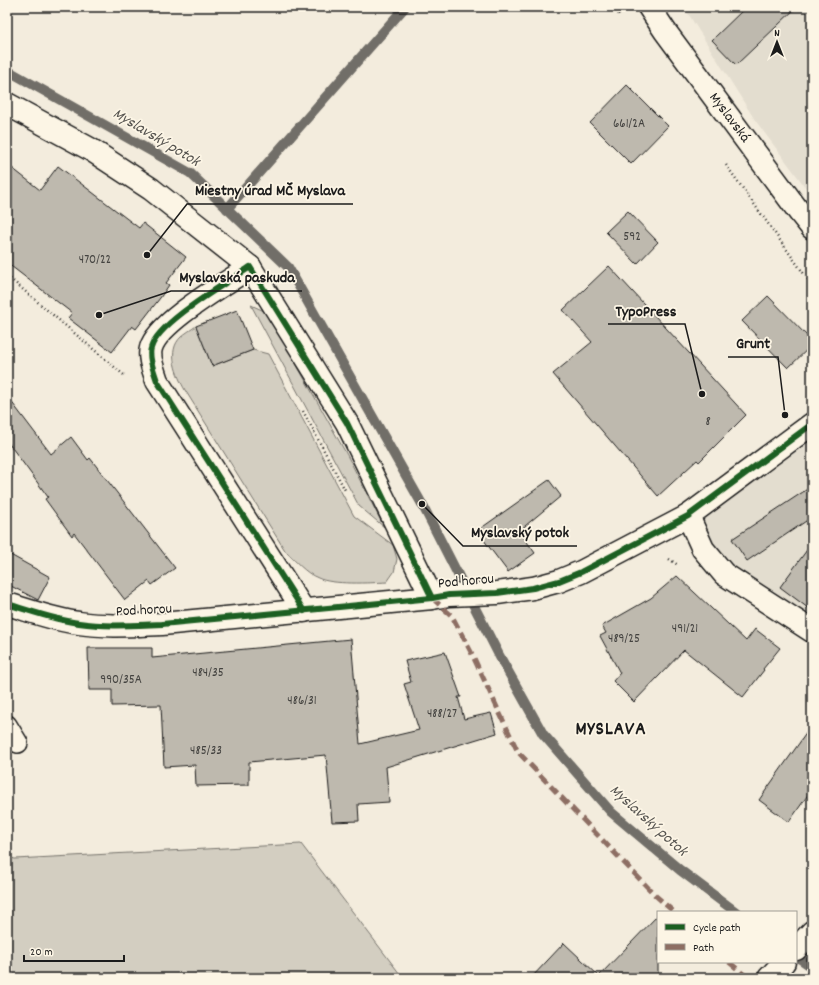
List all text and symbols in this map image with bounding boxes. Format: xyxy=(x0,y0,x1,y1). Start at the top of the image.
north arrow xyxy=(757,22,797,62)
text: N xyxy=(774,26,780,42)
street label: Myslavská xyxy=(703,88,756,148)
water label: Myslavský potok xyxy=(108,103,205,174)
house number: 661/2A xyxy=(613,115,645,134)
callout: Miestny úrad MČ Myslava xyxy=(187,176,353,204)
text: Miestny úrad MČ Myslava xyxy=(195,180,347,203)
house number: 592 xyxy=(623,228,641,247)
house number: 470/22 xyxy=(79,251,111,270)
callout: Myslavská paskuda xyxy=(171,263,302,291)
text: Myslavská paskuda xyxy=(179,267,296,290)
callout: TypoPress xyxy=(608,296,685,324)
text: TypoPress xyxy=(615,301,677,324)
callout: Grunt xyxy=(728,329,778,357)
text: Grunt xyxy=(736,333,770,356)
house number: 8 xyxy=(705,413,711,432)
callout: Myslavský potok xyxy=(463,518,577,546)
text: Myslavský potok xyxy=(471,522,569,545)
street label: Pod horou xyxy=(437,569,495,595)
street label: Pod horou xyxy=(115,599,173,623)
house number: 491/21 xyxy=(672,620,698,639)
house number: 489/25 xyxy=(608,630,640,649)
house number: 484/35 xyxy=(192,664,224,683)
house number: 990/35A xyxy=(100,671,142,690)
house number: 486/31 xyxy=(287,692,317,711)
house number: 488/27 xyxy=(427,705,457,724)
district label: MYSLAVA xyxy=(575,717,647,744)
house number: 485/33 xyxy=(190,742,222,761)
water label: Myslavský potok xyxy=(604,780,693,863)
legend xyxy=(657,911,797,963)
text: Cycle path xyxy=(693,920,741,937)
scale bar xyxy=(24,937,124,963)
text: Path xyxy=(693,940,714,957)
text: 20 m xyxy=(30,944,53,961)

